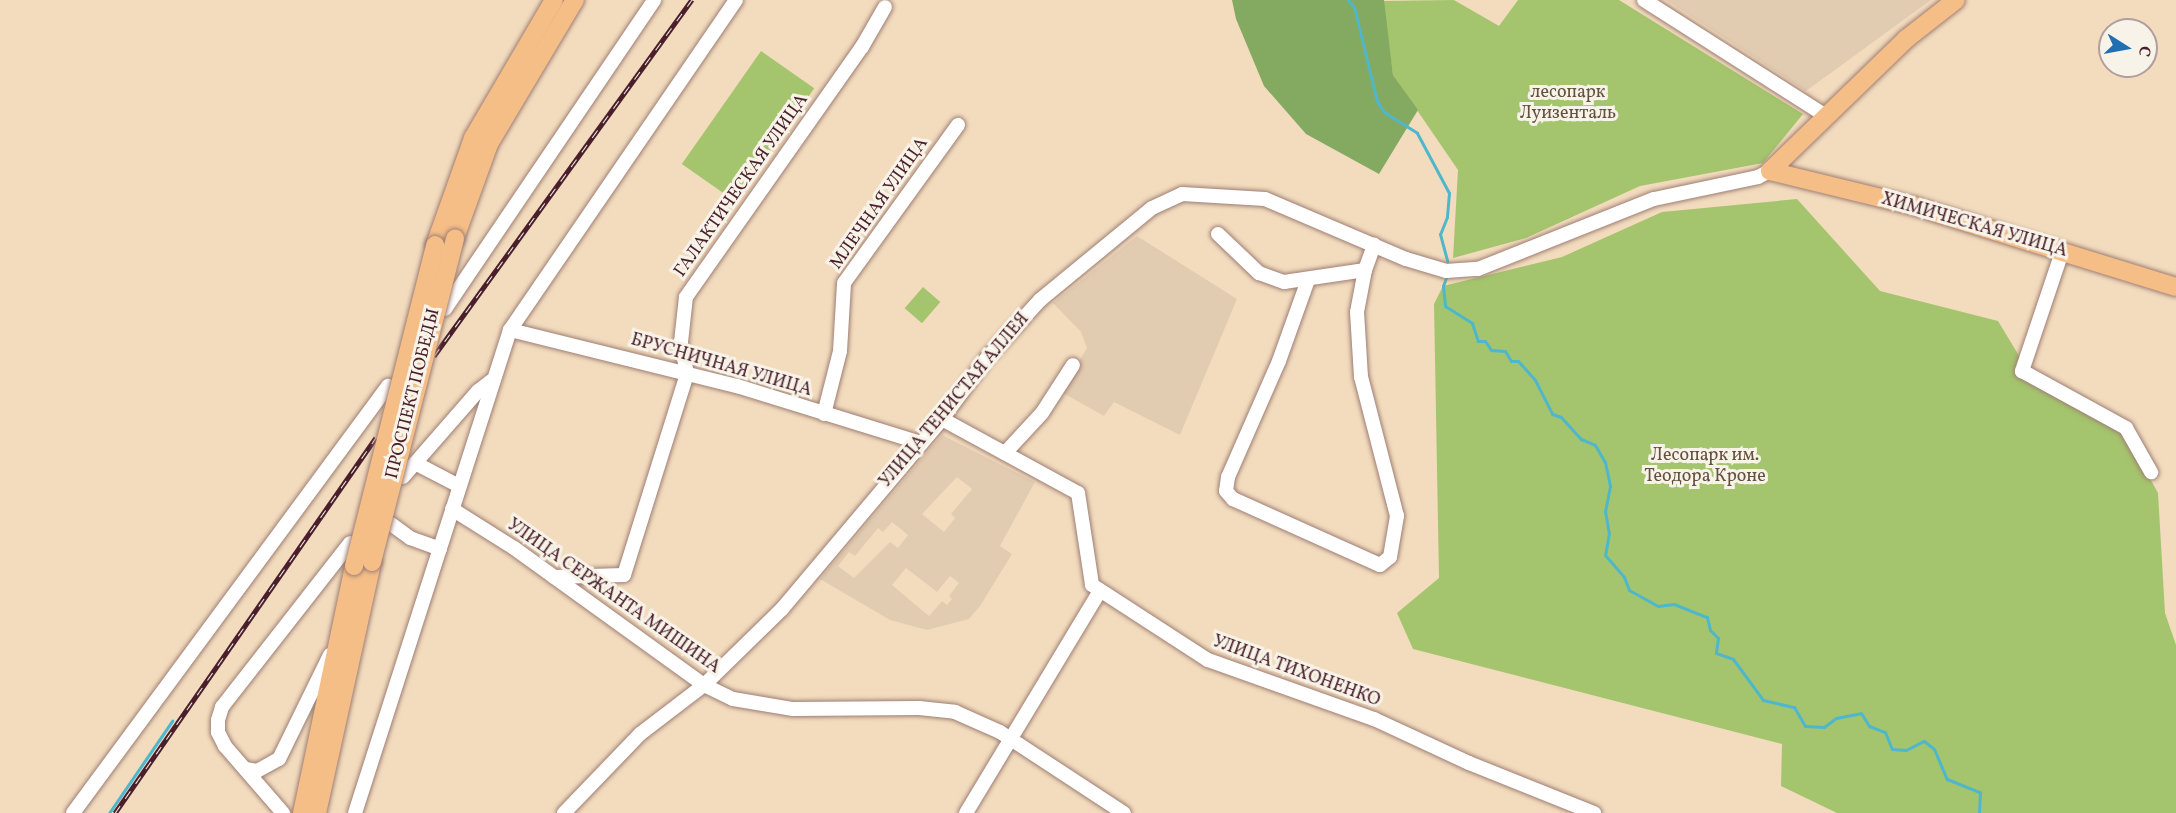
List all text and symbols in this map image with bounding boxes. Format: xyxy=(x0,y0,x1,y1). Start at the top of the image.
north arrow xyxy=(2098,18,2158,78)
text: С xyxy=(2132,44,2155,58)
park label: лесопарк Луизенталь xyxy=(1520,83,1616,125)
street label: ГАЛАКТИЧЕСКАЯ УЛИЦА xyxy=(670,90,814,282)
street label: МЛЕЧНАЯ УЛИЦА xyxy=(826,134,934,274)
street label: ХИМИЧЕСКАЯ УЛИЦА xyxy=(1878,189,2070,263)
street label: ПРОСПЕКТ ПОБЕДЫ xyxy=(382,306,446,482)
street label: УЛИЦА ТЕНИСТАЯ АЛЛЕЯ xyxy=(875,309,1035,493)
street label: БРУСНИЧНАЯ УЛИЦА xyxy=(628,330,814,402)
park label: Лесопарк им. Теодора Кроне xyxy=(1644,446,1766,488)
street label: УЛИЦА СЕРЖАНТА МИШИНА xyxy=(502,515,724,679)
street label: УЛИЦА ТИХОНЕНКО xyxy=(1209,632,1383,712)

